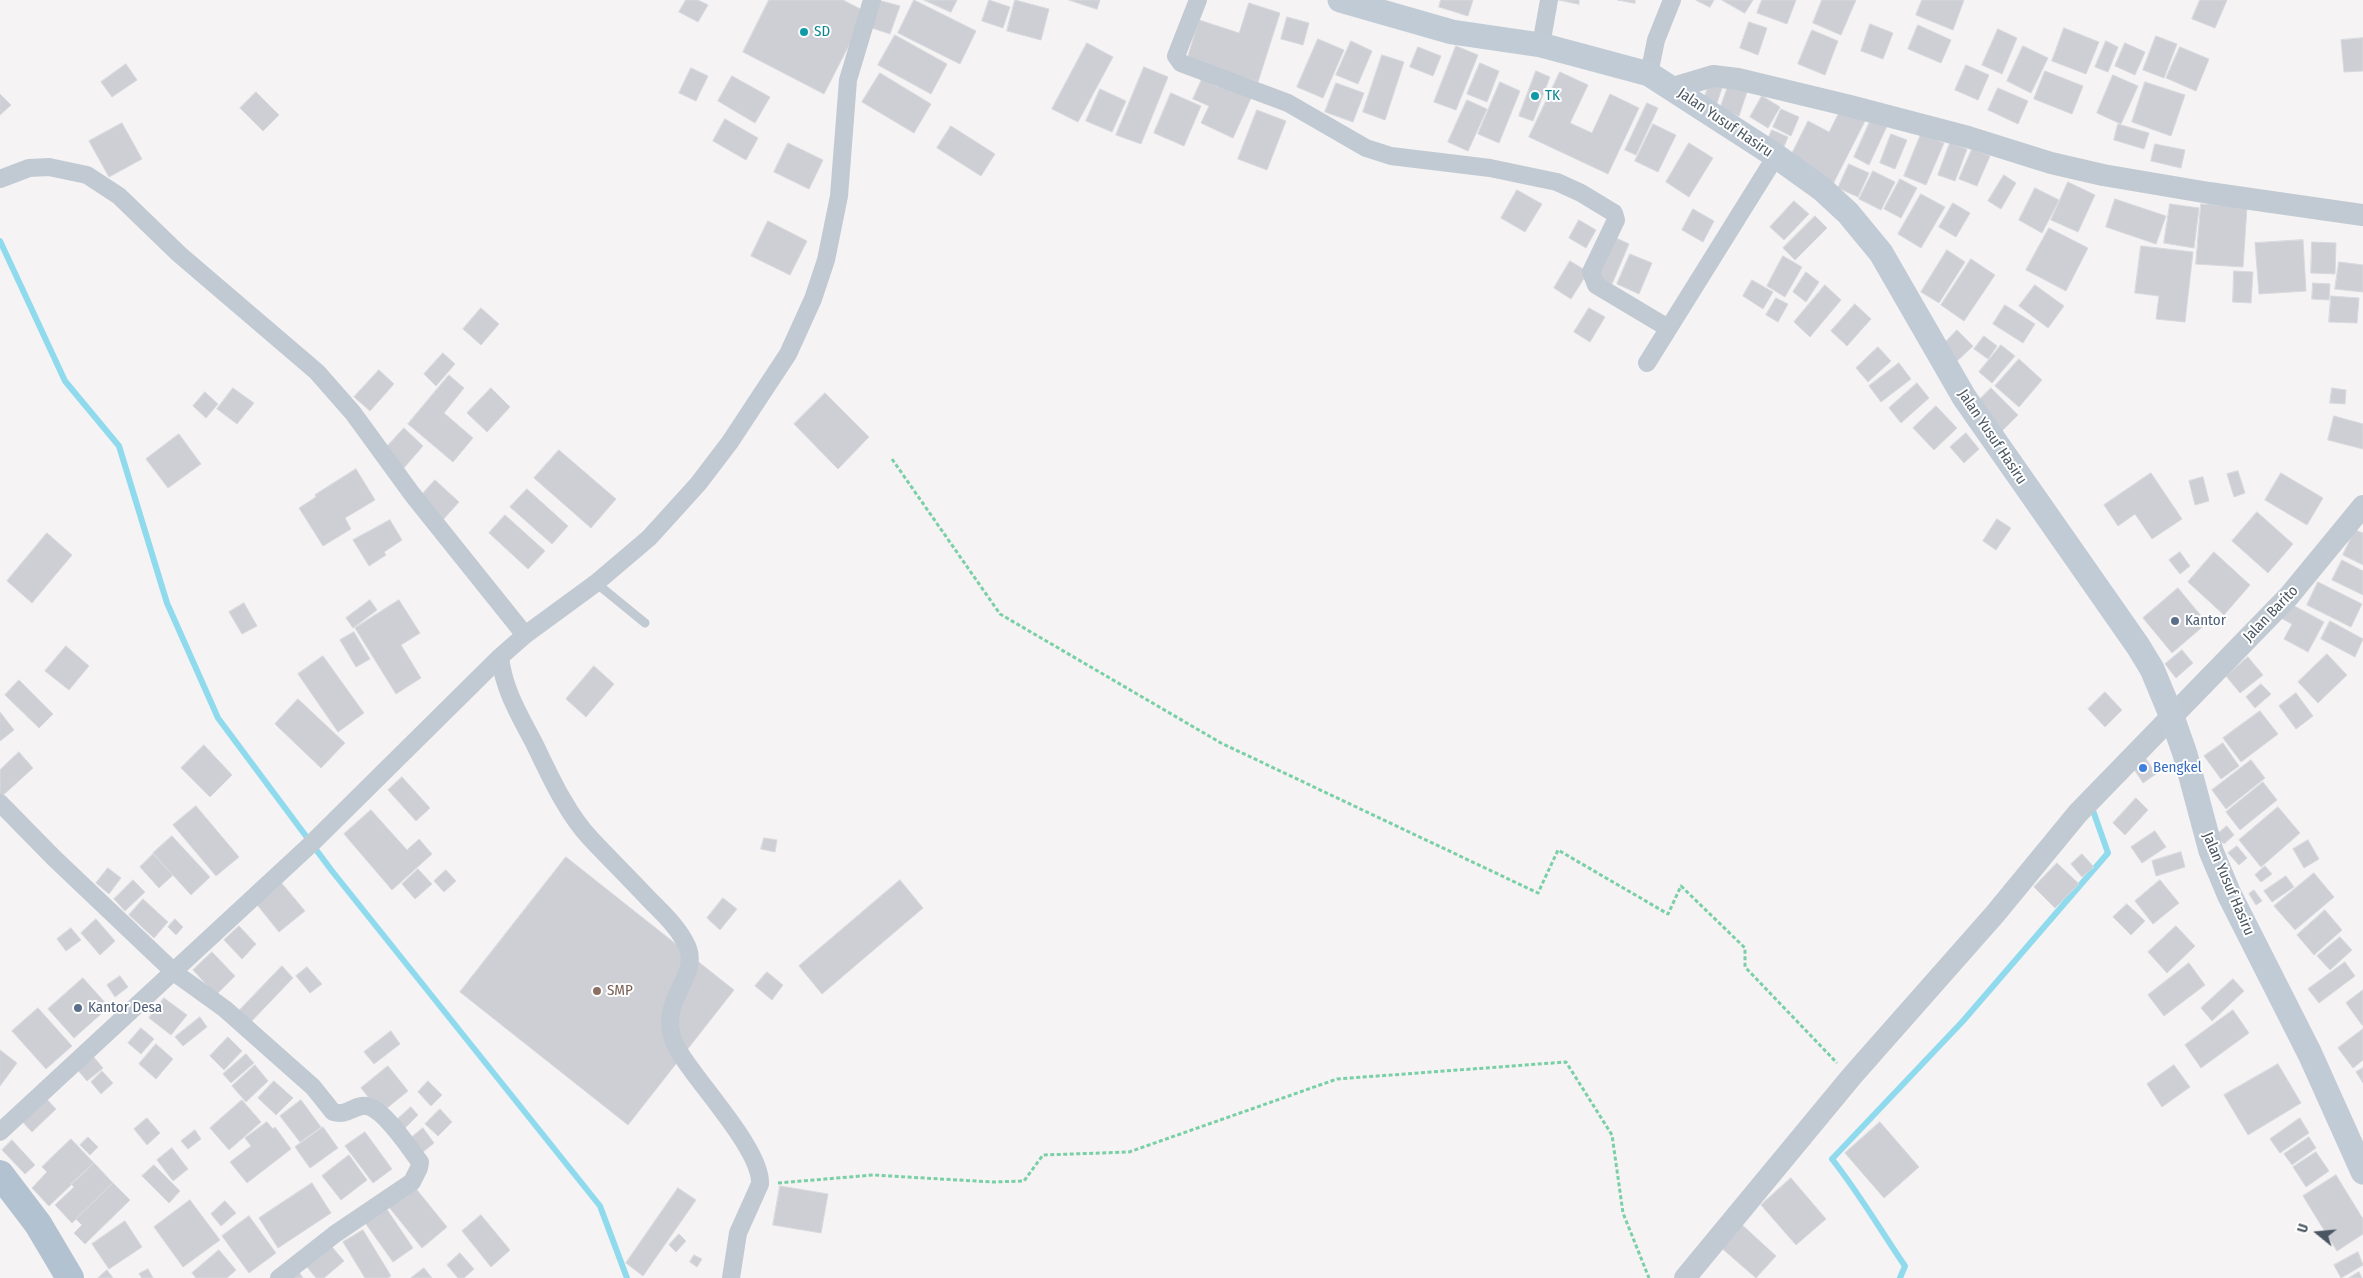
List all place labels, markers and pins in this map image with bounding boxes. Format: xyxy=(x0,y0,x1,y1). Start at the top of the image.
place label: SD xyxy=(814,23,830,41)
marker: SD xyxy=(798,26,810,38)
place label: TK xyxy=(1545,87,1560,105)
marker: TK xyxy=(1529,90,1541,102)
place label: Kantor xyxy=(2185,612,2226,630)
marker: Kantor xyxy=(2169,615,2181,627)
place label: Bengkel xyxy=(2153,759,2202,777)
marker: Bengkel xyxy=(2137,762,2149,774)
place label: SMP xyxy=(607,982,633,1000)
marker: SMP xyxy=(591,985,603,997)
place label: Kantor Desa xyxy=(88,999,162,1017)
marker: Kantor Desa xyxy=(72,1002,84,1014)

